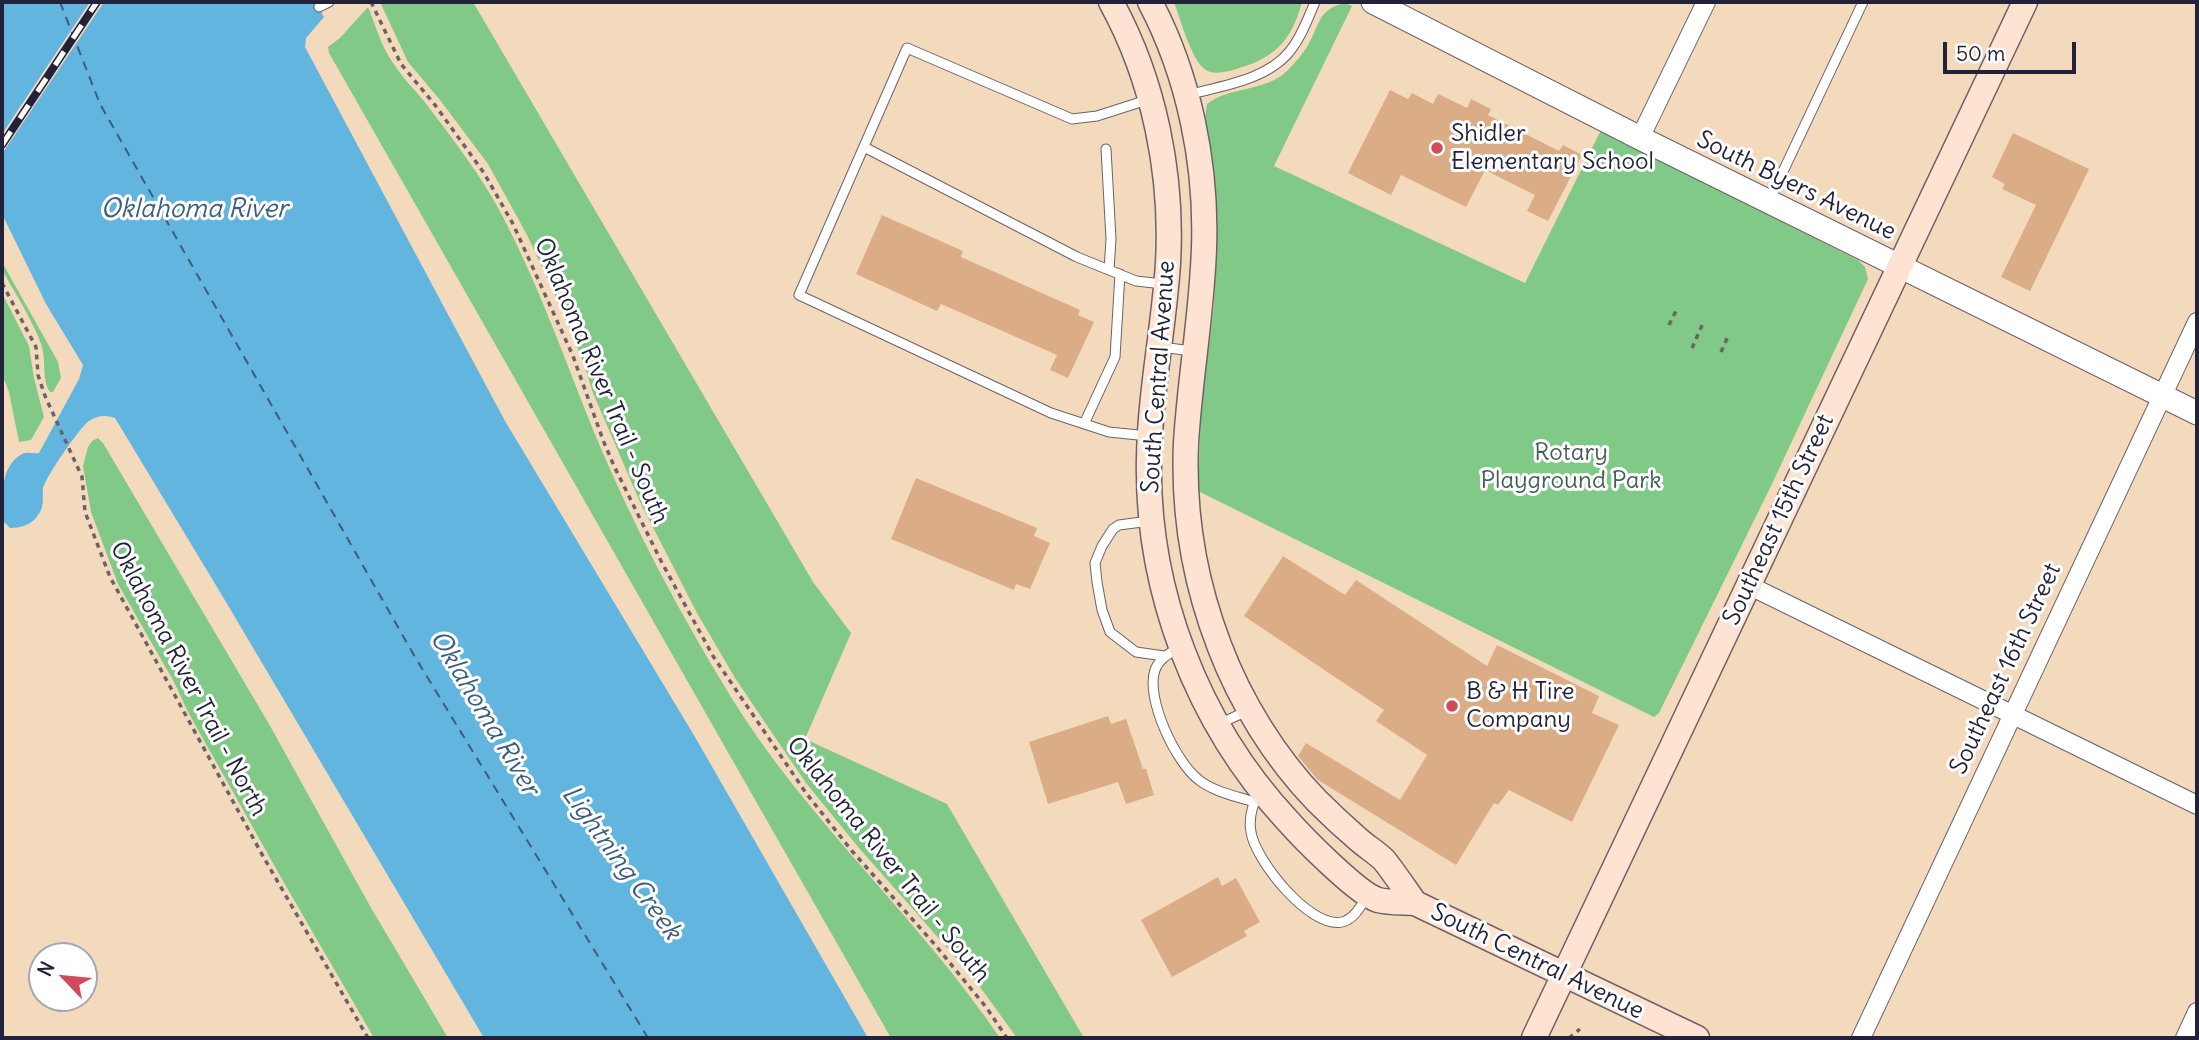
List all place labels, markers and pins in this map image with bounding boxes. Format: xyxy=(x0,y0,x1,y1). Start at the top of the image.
place label: Shidler Elementary School xyxy=(1451,120,1654,176)
marker: Shidler Elementary School xyxy=(1429,140,1445,156)
place label: B & H Tire Company xyxy=(1466,678,1574,734)
marker: B & H Tire Company xyxy=(1444,698,1460,714)

